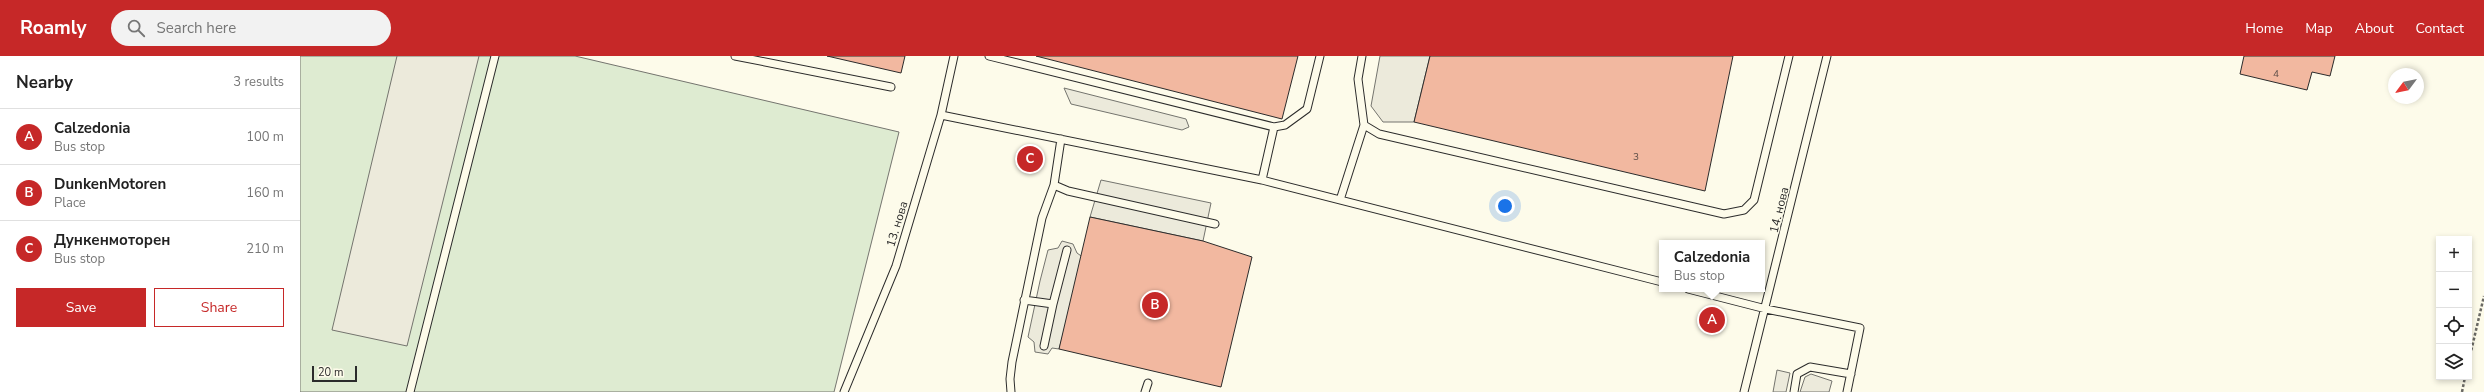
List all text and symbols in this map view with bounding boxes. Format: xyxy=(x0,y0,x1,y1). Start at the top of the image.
search box xyxy=(111,10,391,46)
text: Roamly xyxy=(20,15,87,41)
icon: search xyxy=(125,17,147,39)
text: Search here xyxy=(157,18,236,38)
text: Home xyxy=(2245,19,2283,38)
text: Map xyxy=(2305,19,2333,38)
text: About xyxy=(2355,19,2394,38)
text: Contact xyxy=(2416,19,2464,38)
house number: 4 xyxy=(2273,67,2279,81)
north arrow xyxy=(2388,68,2424,104)
text: Nearby xyxy=(16,71,73,94)
text: 3 results xyxy=(233,73,284,91)
text: Calzedonia xyxy=(54,118,130,138)
text: A xyxy=(24,128,34,146)
text: 100 m xyxy=(246,128,284,146)
text: Bus stop xyxy=(54,138,105,156)
pin: C xyxy=(1017,144,1043,174)
house number: 3 xyxy=(1633,150,1639,164)
text: DunkenMotoren xyxy=(54,174,166,194)
text: B xyxy=(25,184,33,202)
text: 160 m xyxy=(246,184,284,202)
street label: 14. нова xyxy=(1766,185,1792,235)
text: Place xyxy=(54,194,86,212)
your location xyxy=(1495,196,1515,216)
street label: 13. нова xyxy=(882,199,912,249)
text: Дункенмоторен xyxy=(54,230,170,250)
map controls xyxy=(2436,236,2472,380)
button: + xyxy=(2436,236,2472,272)
text: C xyxy=(25,240,33,258)
text: 210 m xyxy=(246,240,284,258)
popup xyxy=(1659,240,1765,292)
text: Calzedonia xyxy=(1674,247,1750,267)
text: Bus stop xyxy=(54,250,105,268)
text: Bus stop xyxy=(1674,267,1725,285)
button: − xyxy=(2436,272,2472,308)
button: Save xyxy=(16,288,146,327)
button: Share xyxy=(154,288,284,327)
pin: B xyxy=(1142,290,1168,320)
pin: A xyxy=(1699,305,1725,335)
button: locate xyxy=(2436,308,2472,344)
button: layers xyxy=(2436,344,2472,380)
scale bar xyxy=(312,364,357,383)
text: 20 m xyxy=(318,365,343,380)

